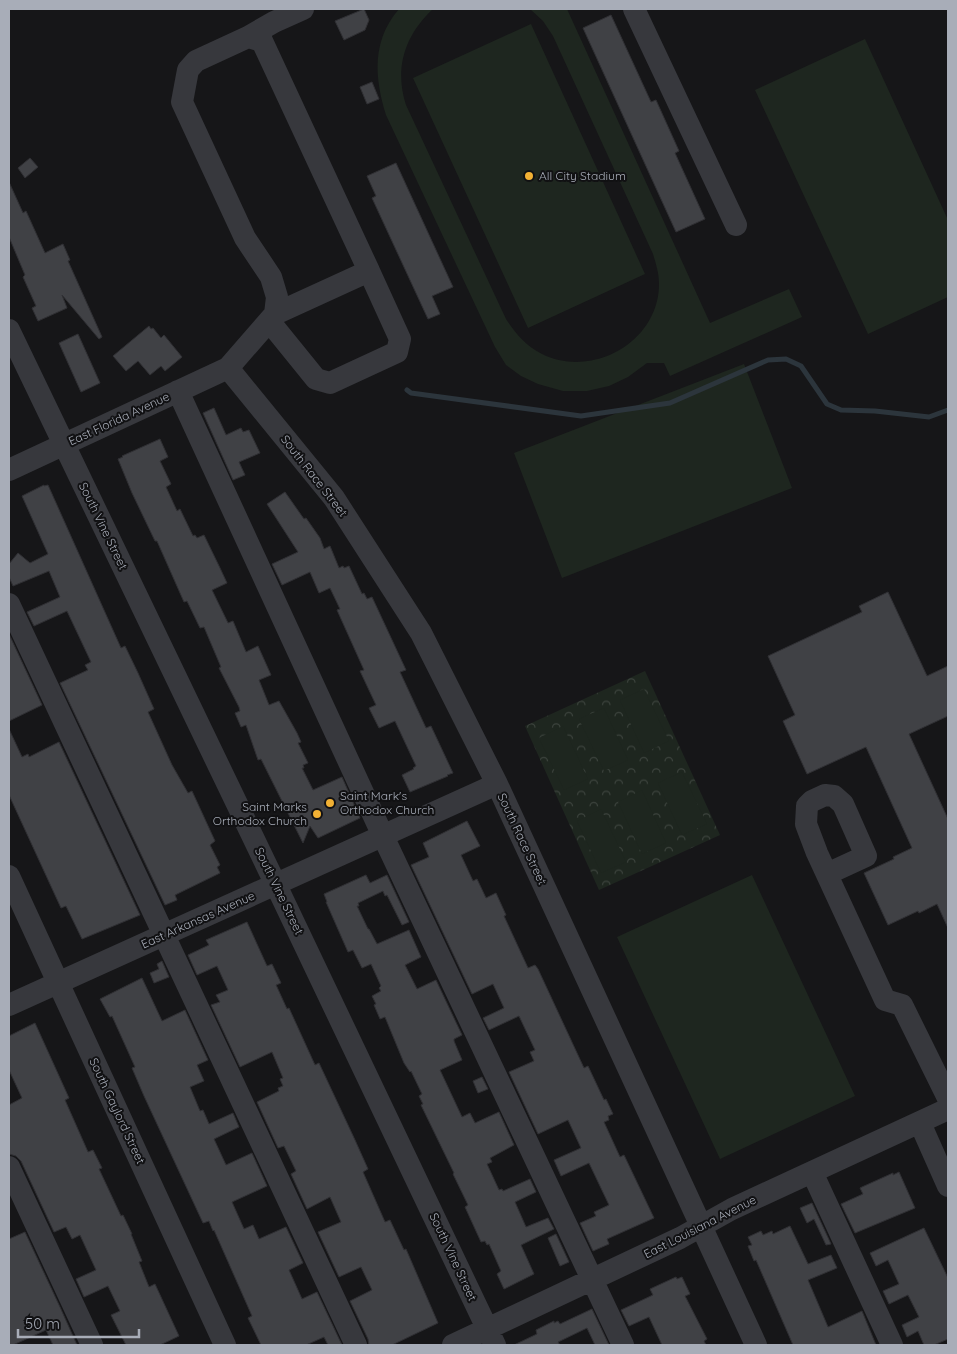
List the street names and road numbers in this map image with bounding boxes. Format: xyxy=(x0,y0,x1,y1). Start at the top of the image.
street label: East Florida Avenue xyxy=(66,388,172,449)
street label: South Race Street xyxy=(278,432,351,519)
street label: South Vine Street xyxy=(76,480,131,572)
street label: South Race Street xyxy=(495,791,550,887)
street label: South Vine Street xyxy=(252,845,307,937)
street label: East Arkansas Avenue xyxy=(139,888,257,951)
street label: South Gaylord Street xyxy=(86,1055,149,1166)
street label: East Louisiana Avenue xyxy=(641,1192,759,1261)
street label: South Vine Street xyxy=(427,1210,480,1303)

